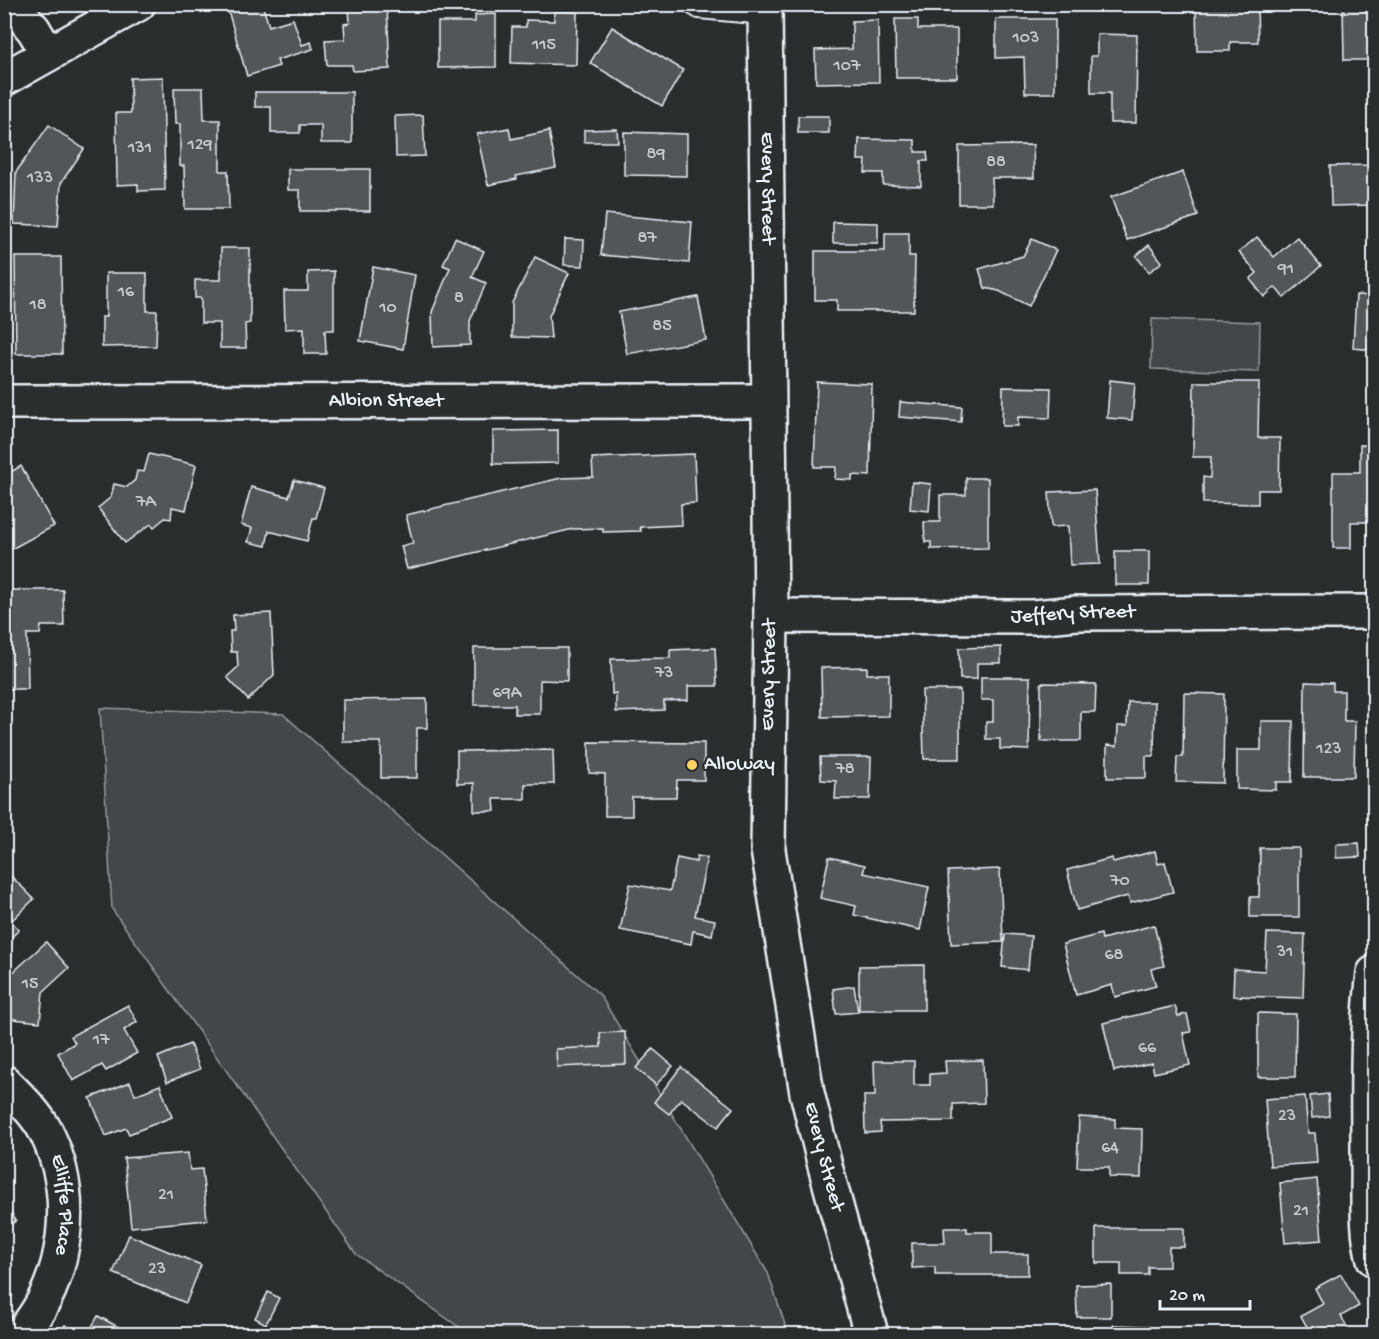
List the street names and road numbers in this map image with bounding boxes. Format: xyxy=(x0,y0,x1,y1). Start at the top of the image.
street label: Every Street xyxy=(754,132,780,247)
street label: Albion Street xyxy=(329,389,446,414)
street label: Jeffery Street xyxy=(1011,600,1138,630)
street label: Every Street xyxy=(757,616,784,731)
street label: Every Street xyxy=(797,1100,850,1217)
street label: Elliffe Place xyxy=(44,1151,77,1259)

